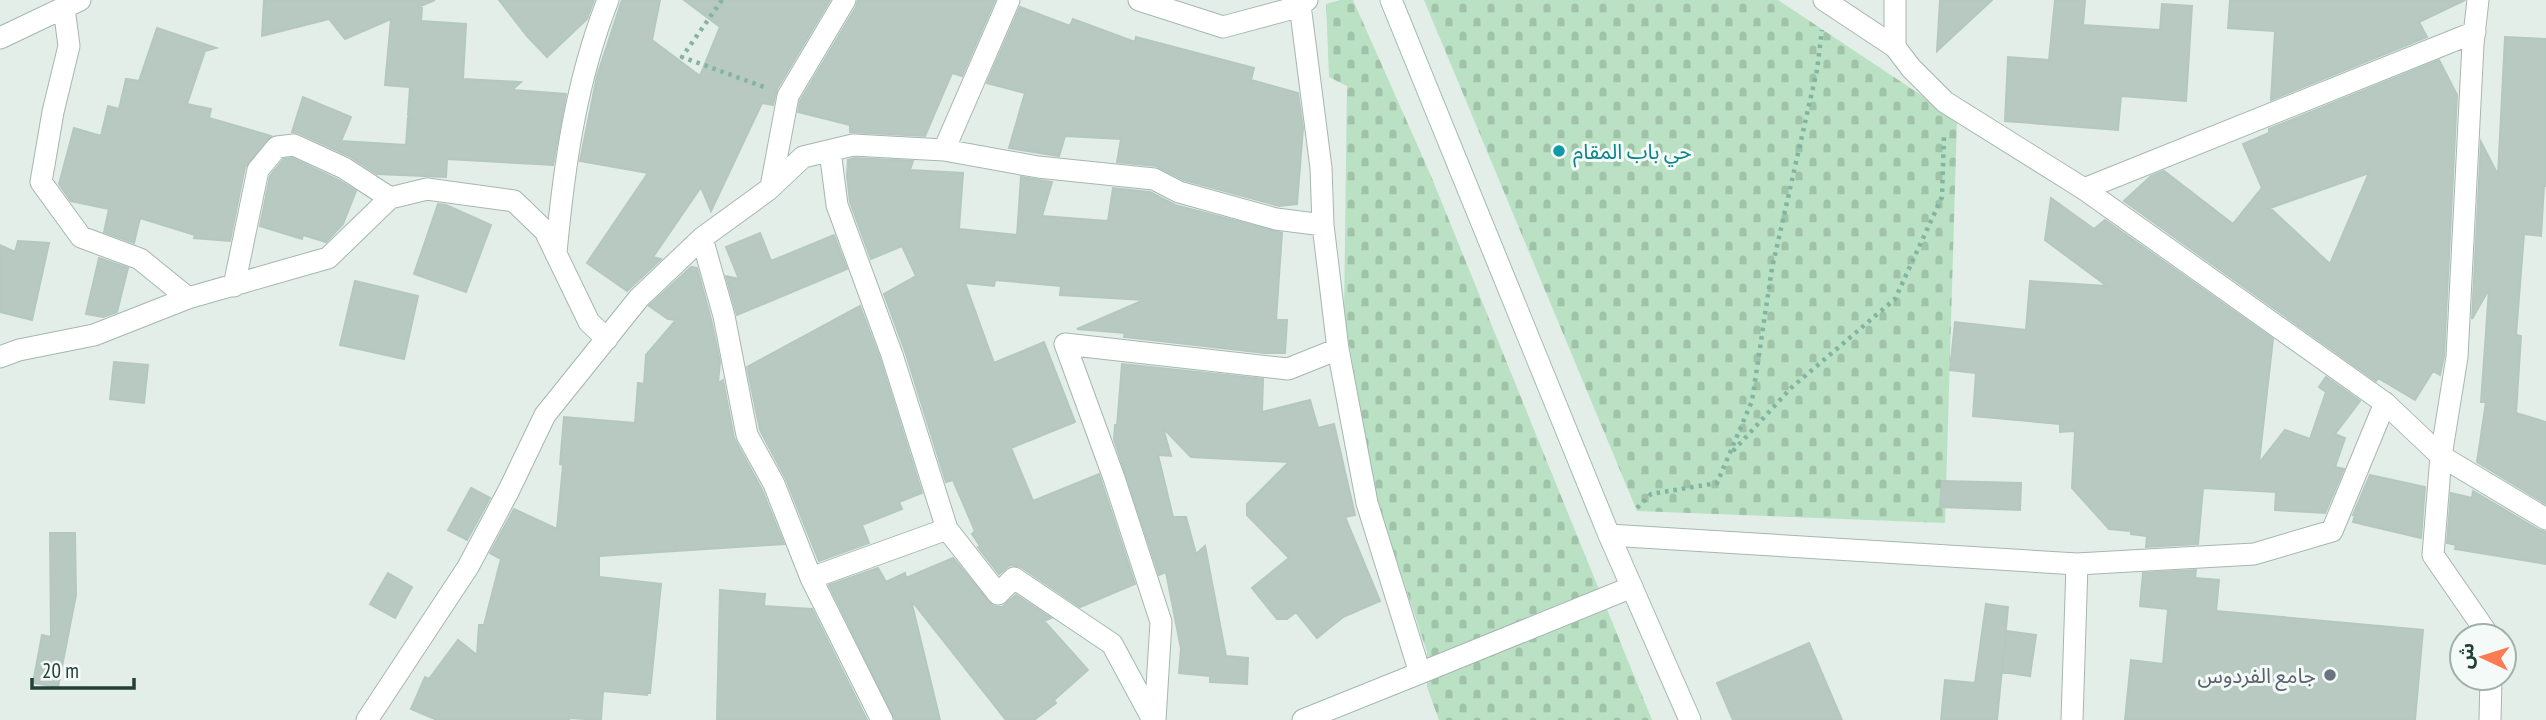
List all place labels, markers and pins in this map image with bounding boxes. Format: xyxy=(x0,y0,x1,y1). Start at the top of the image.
place label: حي باب المقام xyxy=(1573,138,1692,168)
marker: حي باب المقام xyxy=(1551,143,1567,159)
place label: جامع الفردوس xyxy=(2198,662,2316,691)
marker: جامع الفردوس xyxy=(2322,667,2338,683)

